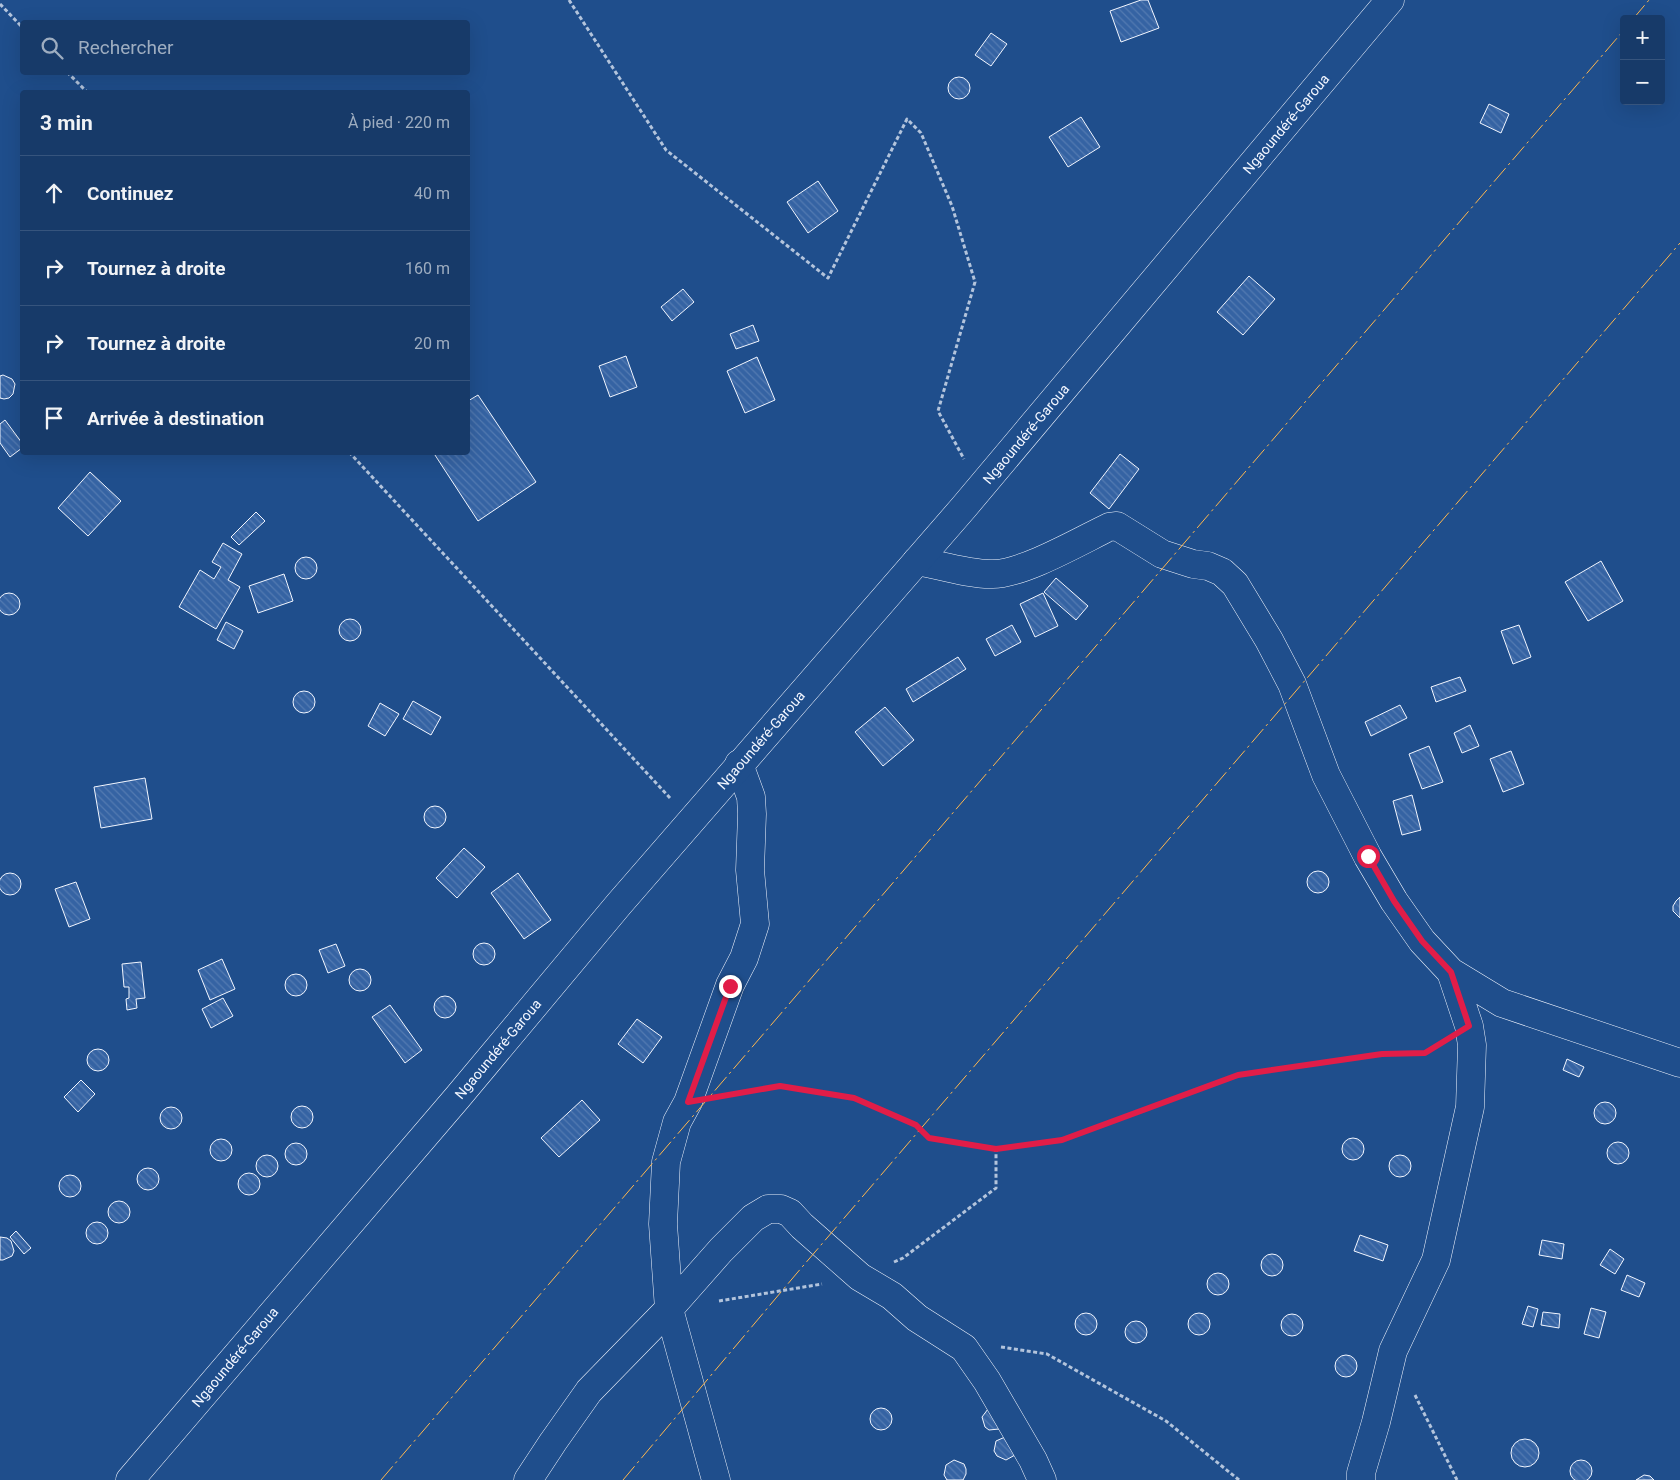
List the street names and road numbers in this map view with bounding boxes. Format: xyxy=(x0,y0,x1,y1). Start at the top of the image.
street label: Ngaoundéré-Garoua xyxy=(1240,71,1332,177)
street label: Ngaoundéré-Garoua xyxy=(980,381,1072,487)
street label: Ngaoundéré-Garoua xyxy=(714,688,808,792)
street label: Ngaoundéré-Garoua xyxy=(452,996,544,1102)
street label: Ngaoundéré-Garoua xyxy=(189,1304,281,1410)

